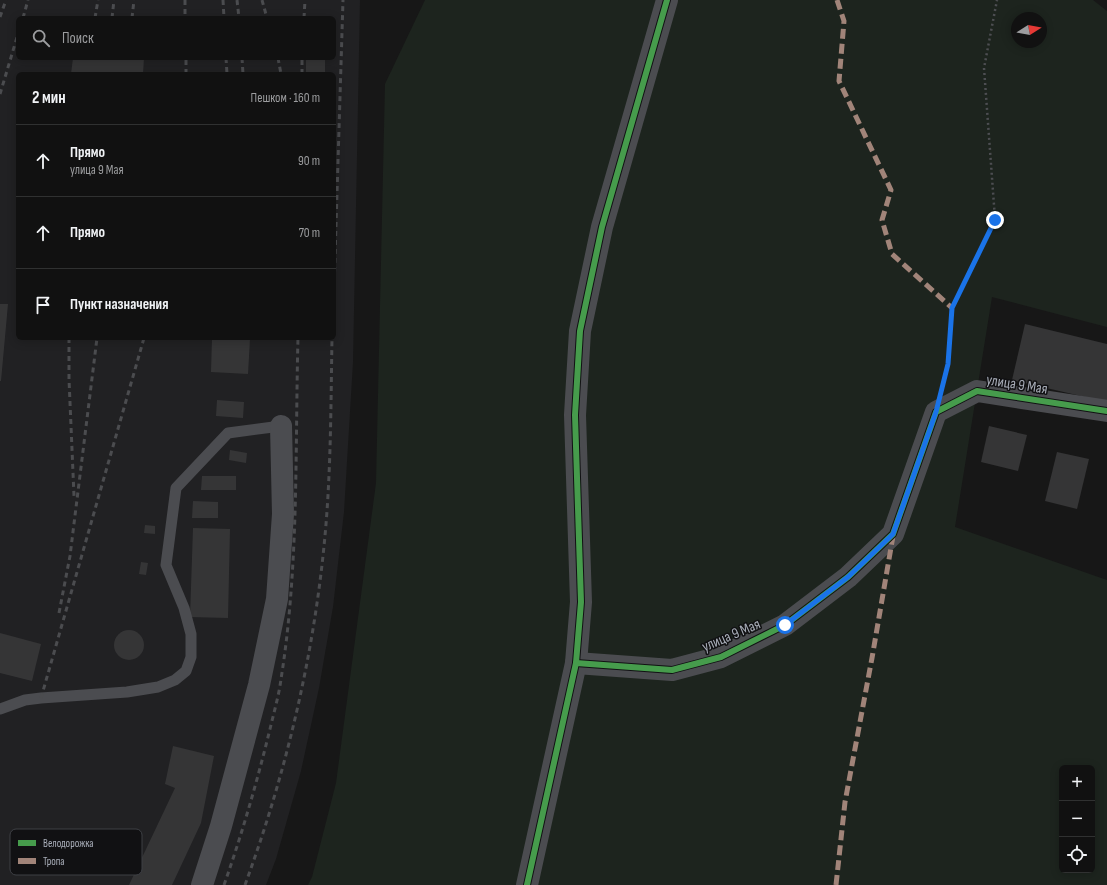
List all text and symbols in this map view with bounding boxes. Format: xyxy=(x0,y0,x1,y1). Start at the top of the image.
north arrow xyxy=(1011,12,1047,48)
search box xyxy=(16,16,336,60)
icon: search xyxy=(30,27,52,49)
text: Поиск xyxy=(62,29,94,48)
text: 2 мин xyxy=(32,88,66,108)
text: Пешком · 160 m xyxy=(251,90,320,106)
text: Прямо xyxy=(70,143,105,162)
icon: ahead xyxy=(32,150,54,172)
text: 90 m xyxy=(298,153,320,169)
text: улица 9 Мая xyxy=(70,162,124,178)
route end xyxy=(986,211,1004,229)
icon: ahead xyxy=(32,222,54,244)
text: Прямо xyxy=(70,223,105,242)
text: 70 m xyxy=(299,225,320,241)
icon: arrive xyxy=(32,294,54,316)
text: Пункт назначения xyxy=(70,295,168,314)
street label: улица 9 Мая xyxy=(985,370,1049,399)
street label: улица 9 Мая xyxy=(699,615,763,656)
route start xyxy=(776,616,794,634)
map controls xyxy=(1059,765,1095,873)
button: + xyxy=(1059,765,1095,801)
button: − xyxy=(1059,801,1095,837)
legend xyxy=(10,829,142,875)
text: Велодорожка xyxy=(43,837,94,850)
button: locate xyxy=(1059,837,1095,873)
text: Тропа xyxy=(43,855,65,868)

